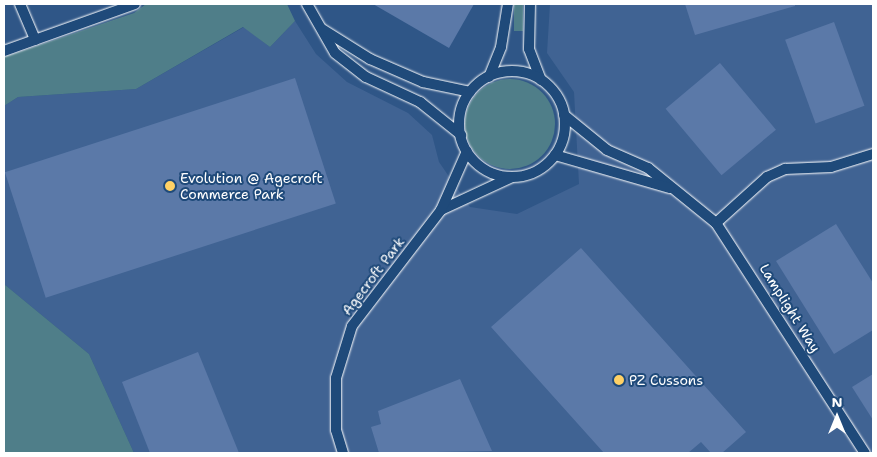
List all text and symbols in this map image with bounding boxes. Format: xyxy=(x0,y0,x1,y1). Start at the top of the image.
place label: Evolution @ Agecroft Commerce Park xyxy=(180,170,323,202)
marker: Evolution @ Agecroft Commerce Park xyxy=(164,180,176,192)
street label: Agecroft Park xyxy=(338,234,408,318)
street label: Lamplight Way xyxy=(756,261,824,355)
place label: PZ Cussons xyxy=(629,372,703,388)
marker: PZ Cussons xyxy=(613,374,625,386)
north arrow xyxy=(812,392,862,442)
text: N xyxy=(831,393,843,411)

